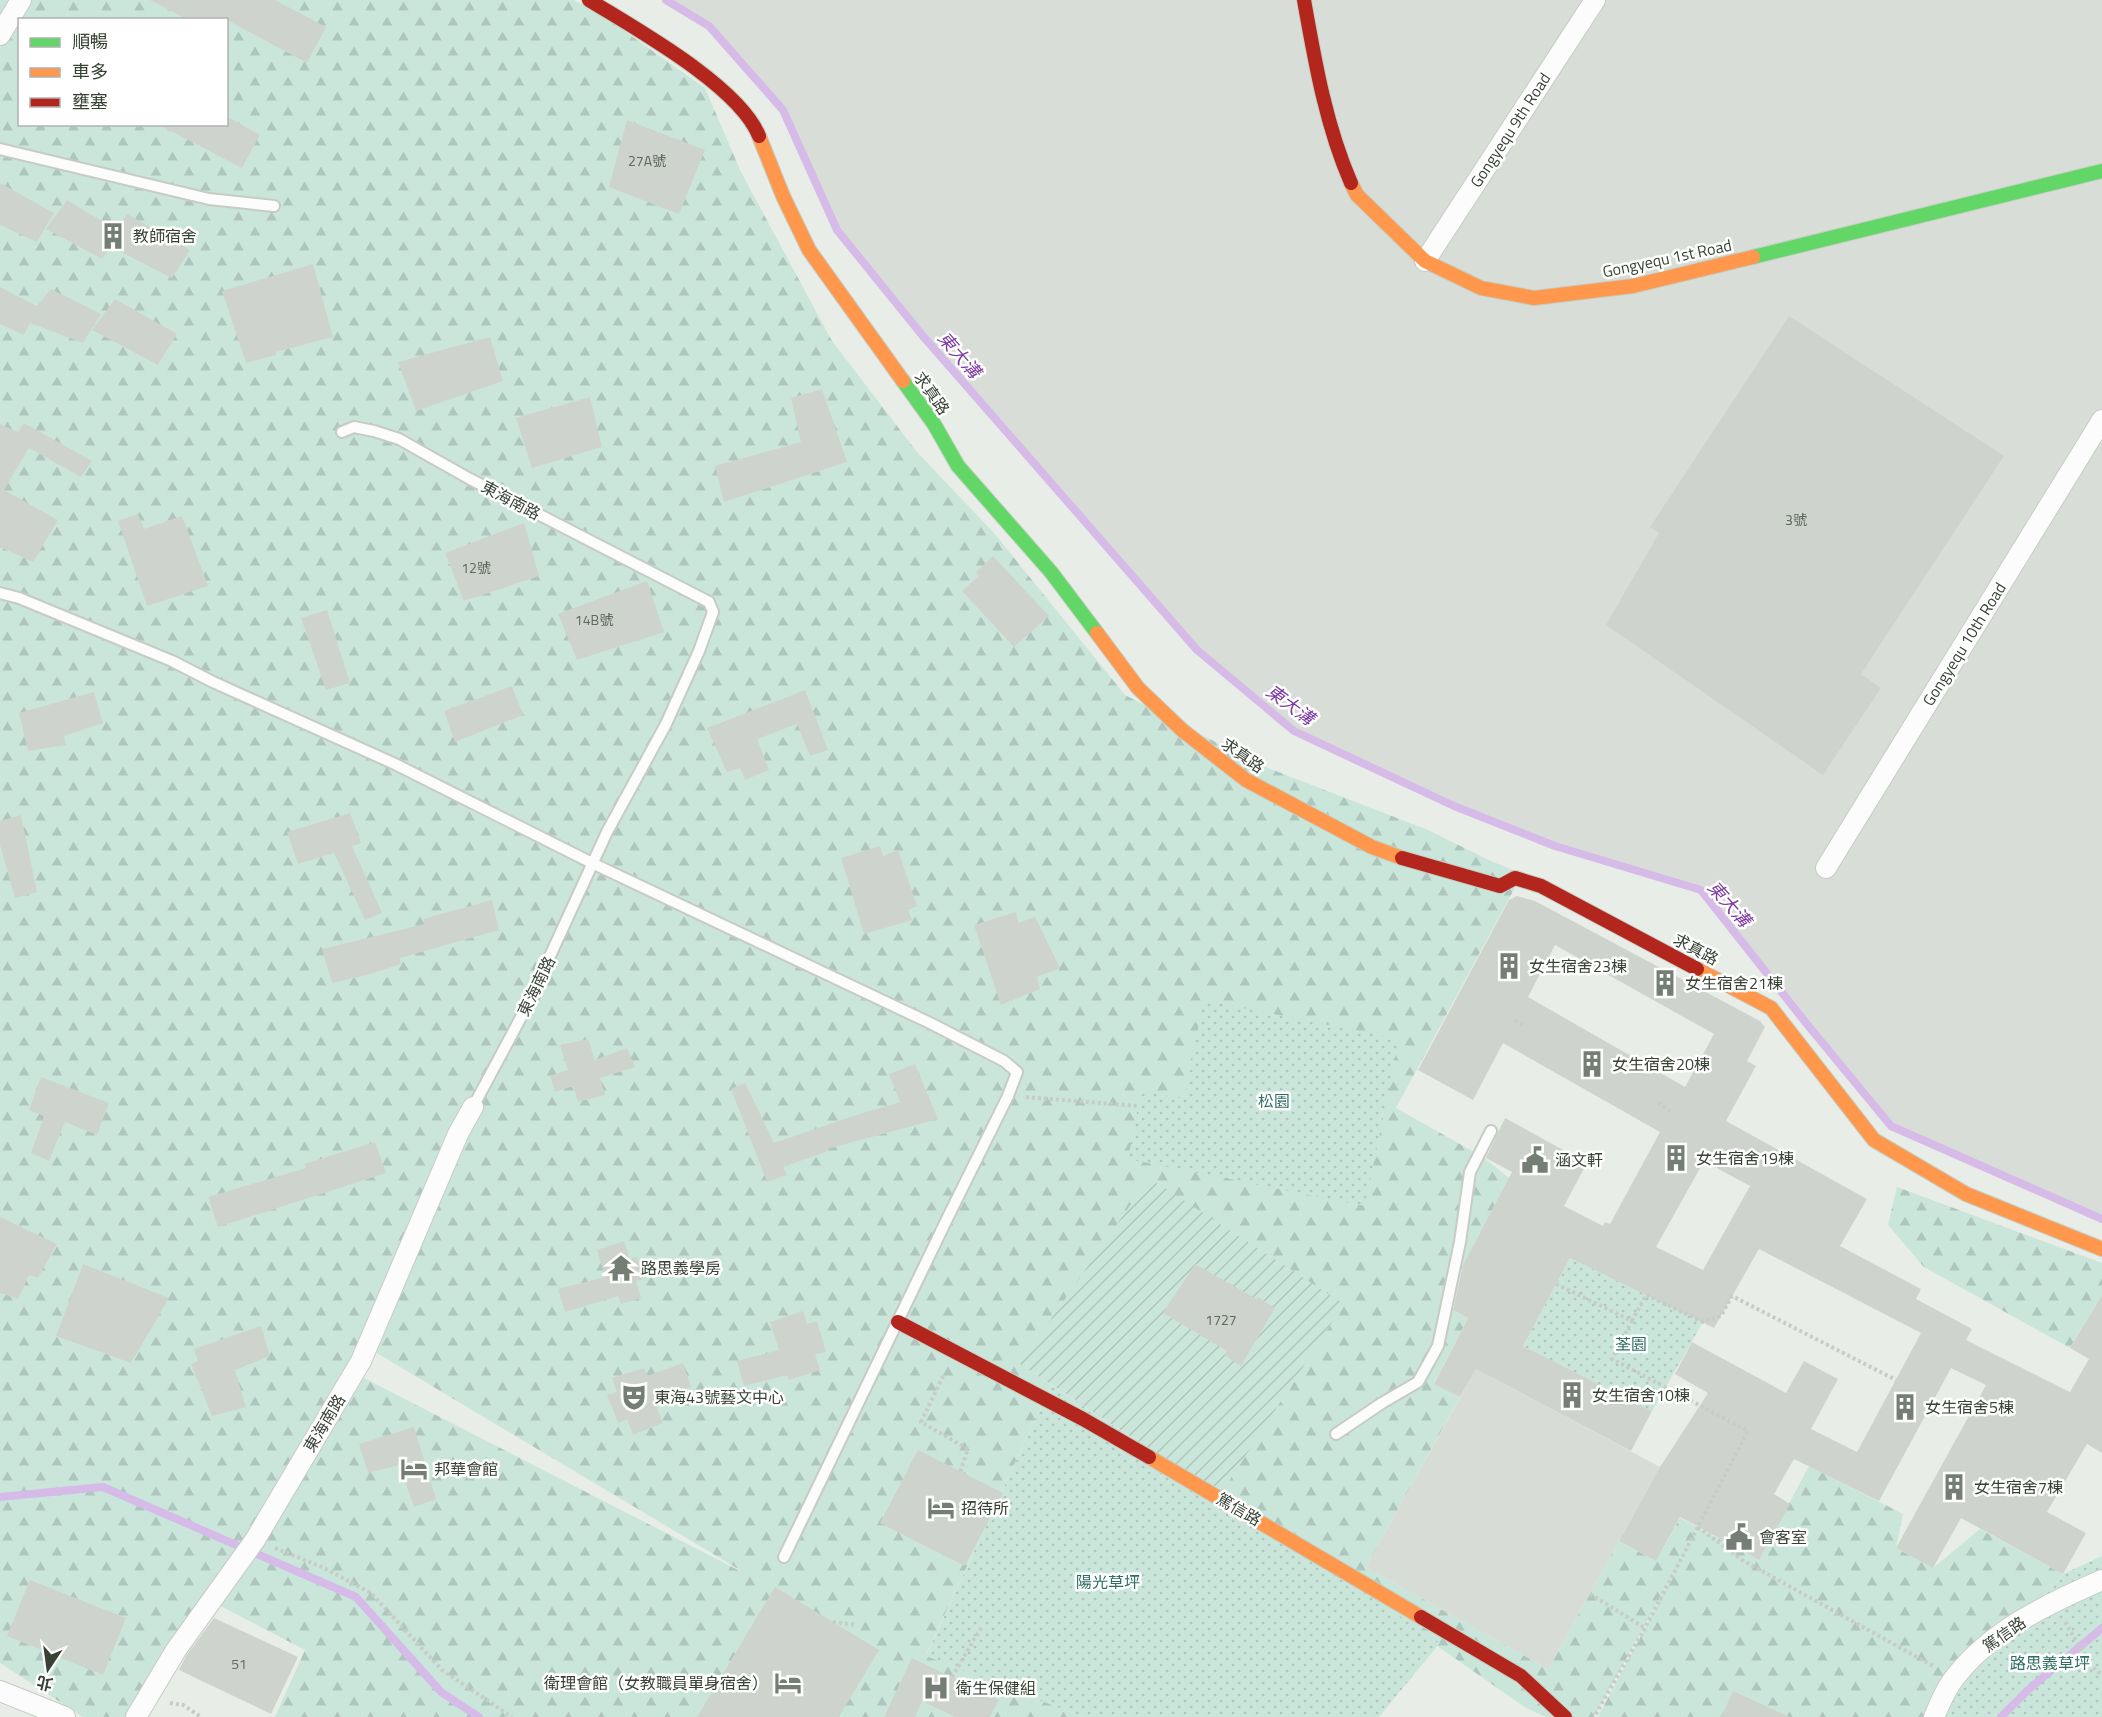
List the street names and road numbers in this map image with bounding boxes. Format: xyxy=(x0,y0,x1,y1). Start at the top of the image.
street label: Gongyequ 9th Road xyxy=(1464,68,1556,192)
street label: Gongyequ 1st Road xyxy=(1600,233,1734,283)
street label: 求真路 xyxy=(908,366,956,420)
street label: 東海南路 xyxy=(477,474,545,526)
street label: Gongyequ 10th Road xyxy=(1916,578,2012,710)
street label: 求真路 xyxy=(1216,731,1270,779)
street label: 求真路 xyxy=(1669,927,1723,971)
street label: 東海南路 xyxy=(511,952,561,1020)
street label: 東海南路 xyxy=(297,1389,351,1457)
street label: 篤信路 xyxy=(1212,1487,1266,1531)
street label: 篤信路 xyxy=(1977,1610,2031,1658)

